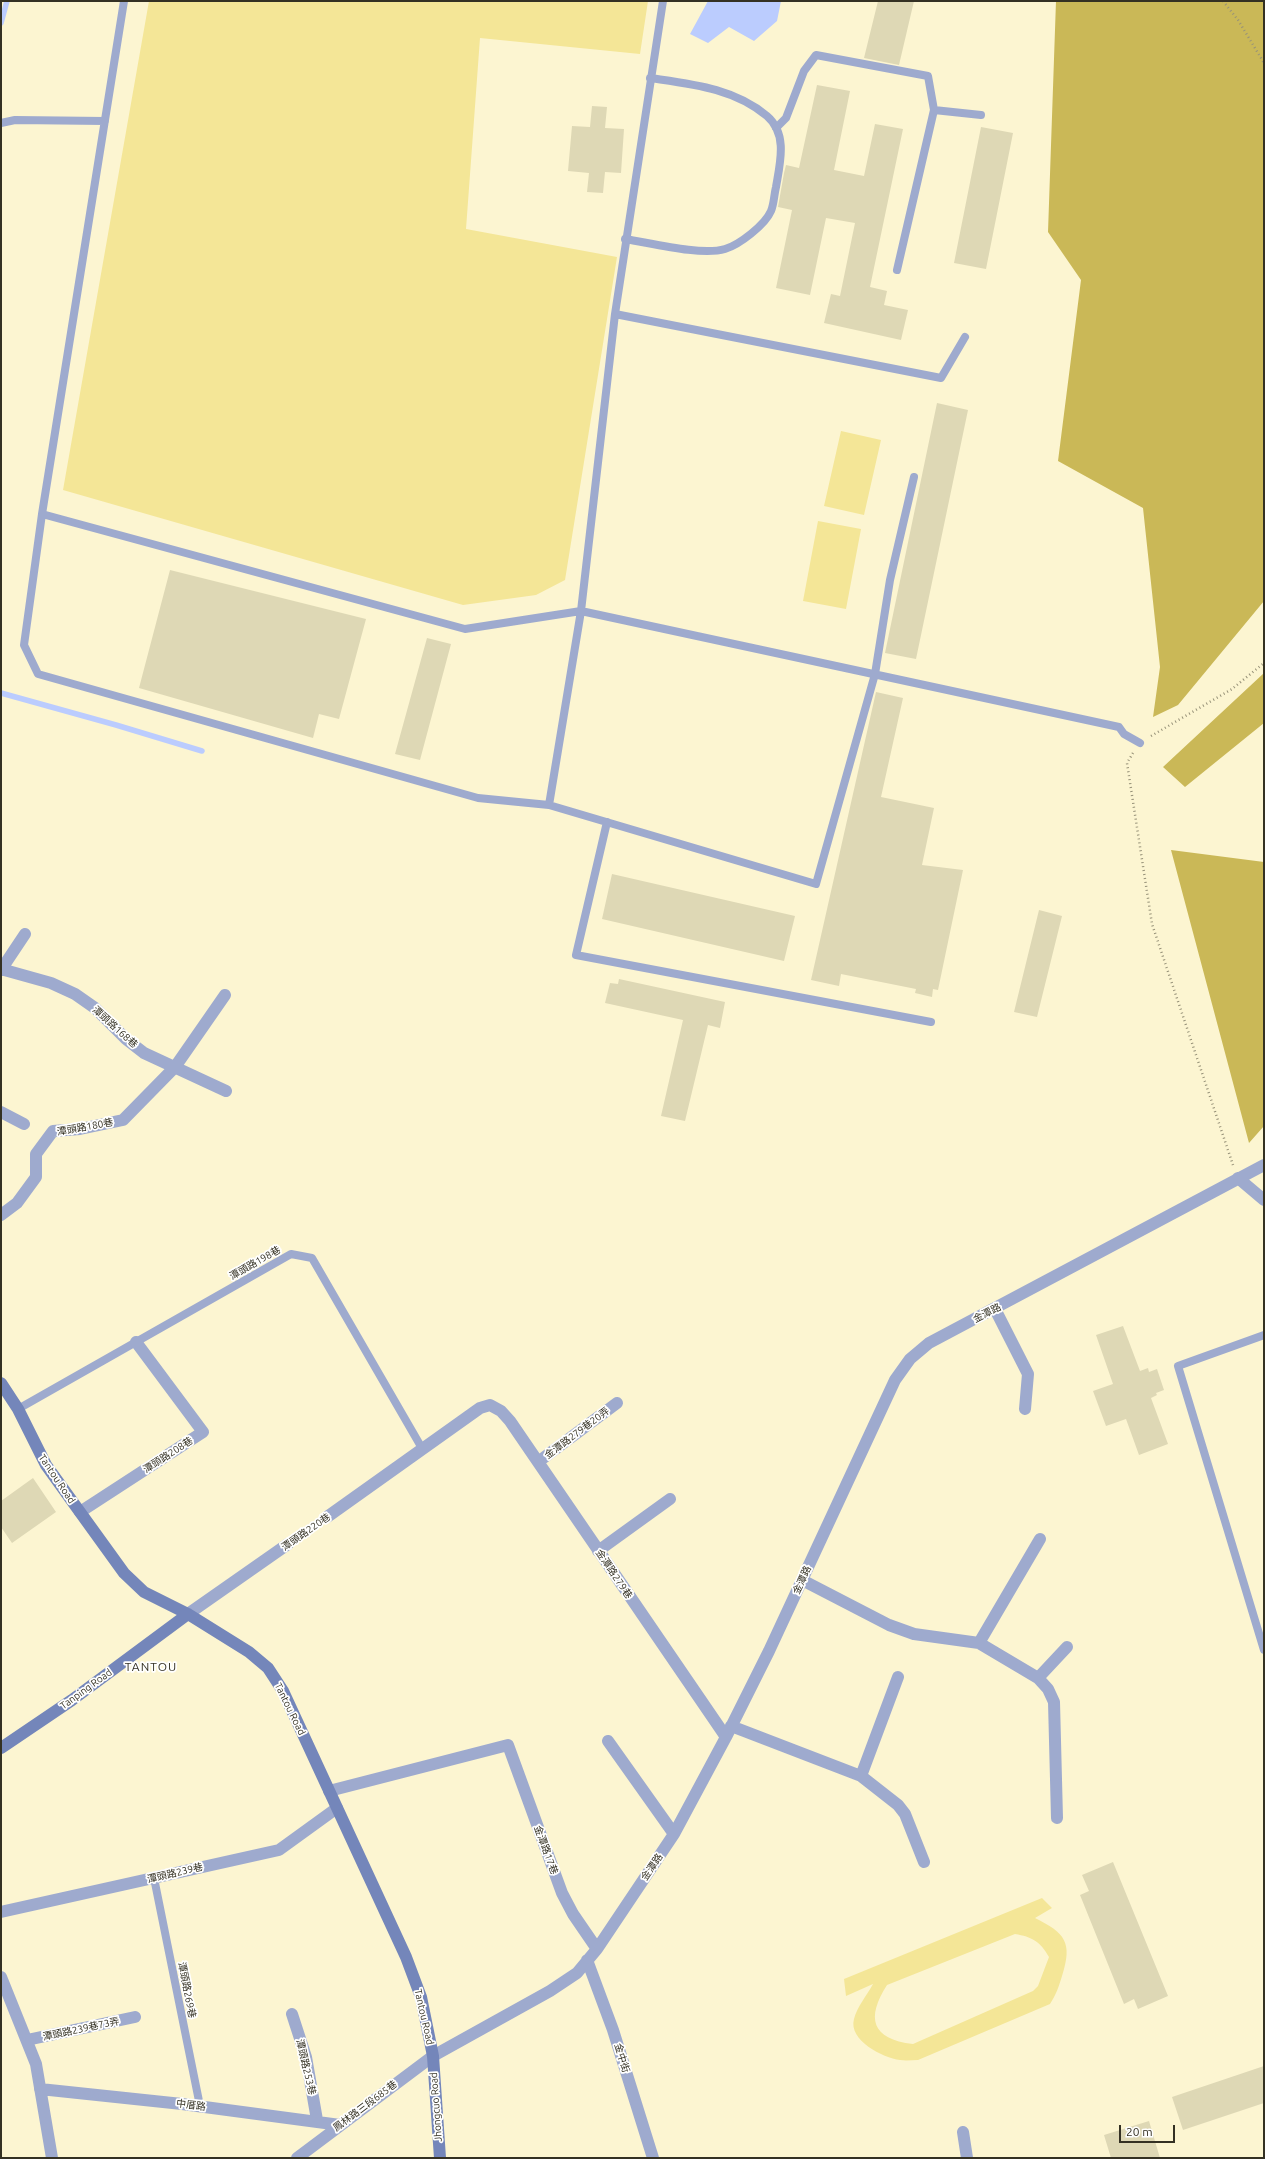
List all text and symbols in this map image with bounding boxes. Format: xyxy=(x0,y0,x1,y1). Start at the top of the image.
street label: 潭頭路168巷 xyxy=(90,1003,140,1051)
street label: 潭頭路180巷 xyxy=(56,1116,114,1138)
street label: 潭頭路198巷 xyxy=(227,1244,283,1282)
street label: 金潭路 xyxy=(971,1301,1003,1325)
street label: 金潭路279巷20弄 xyxy=(542,1405,612,1461)
street label: 潭頭路208巷 xyxy=(141,1434,195,1476)
street label: Tantou Road xyxy=(36,1452,78,1506)
street label: 潭頭路220巷 xyxy=(279,1511,333,1553)
street label: 金潭路279巷 xyxy=(593,1547,635,1601)
street label: 金潭路 xyxy=(790,1564,814,1596)
district label: TANTOU xyxy=(125,1660,177,1674)
street label: Tanping Road xyxy=(58,1666,114,1712)
street label: Tantou Road xyxy=(272,1681,308,1737)
street label: 金潭路17巷 xyxy=(532,1824,560,1876)
street label: 金潭路 xyxy=(639,1851,665,1883)
street label: 潭頭路239巷 xyxy=(146,1861,204,1885)
street label: 潭頭路269巷 xyxy=(176,1961,198,2019)
street label: Tantou Road xyxy=(412,1988,436,2046)
street label: 潭頭路239巷73弄 xyxy=(42,2015,120,2043)
street label: 潭頭路253巷 xyxy=(294,2038,318,2096)
street label: 金中街 xyxy=(612,2042,632,2074)
street label: Jhongcuo Road xyxy=(428,2072,444,2142)
street label: 鳳林路三段685巷 xyxy=(331,2078,399,2134)
street label: 中厝路 xyxy=(175,2097,207,2113)
scale bar xyxy=(1121,2117,1177,2143)
text: 20 m xyxy=(1126,2125,1153,2138)

